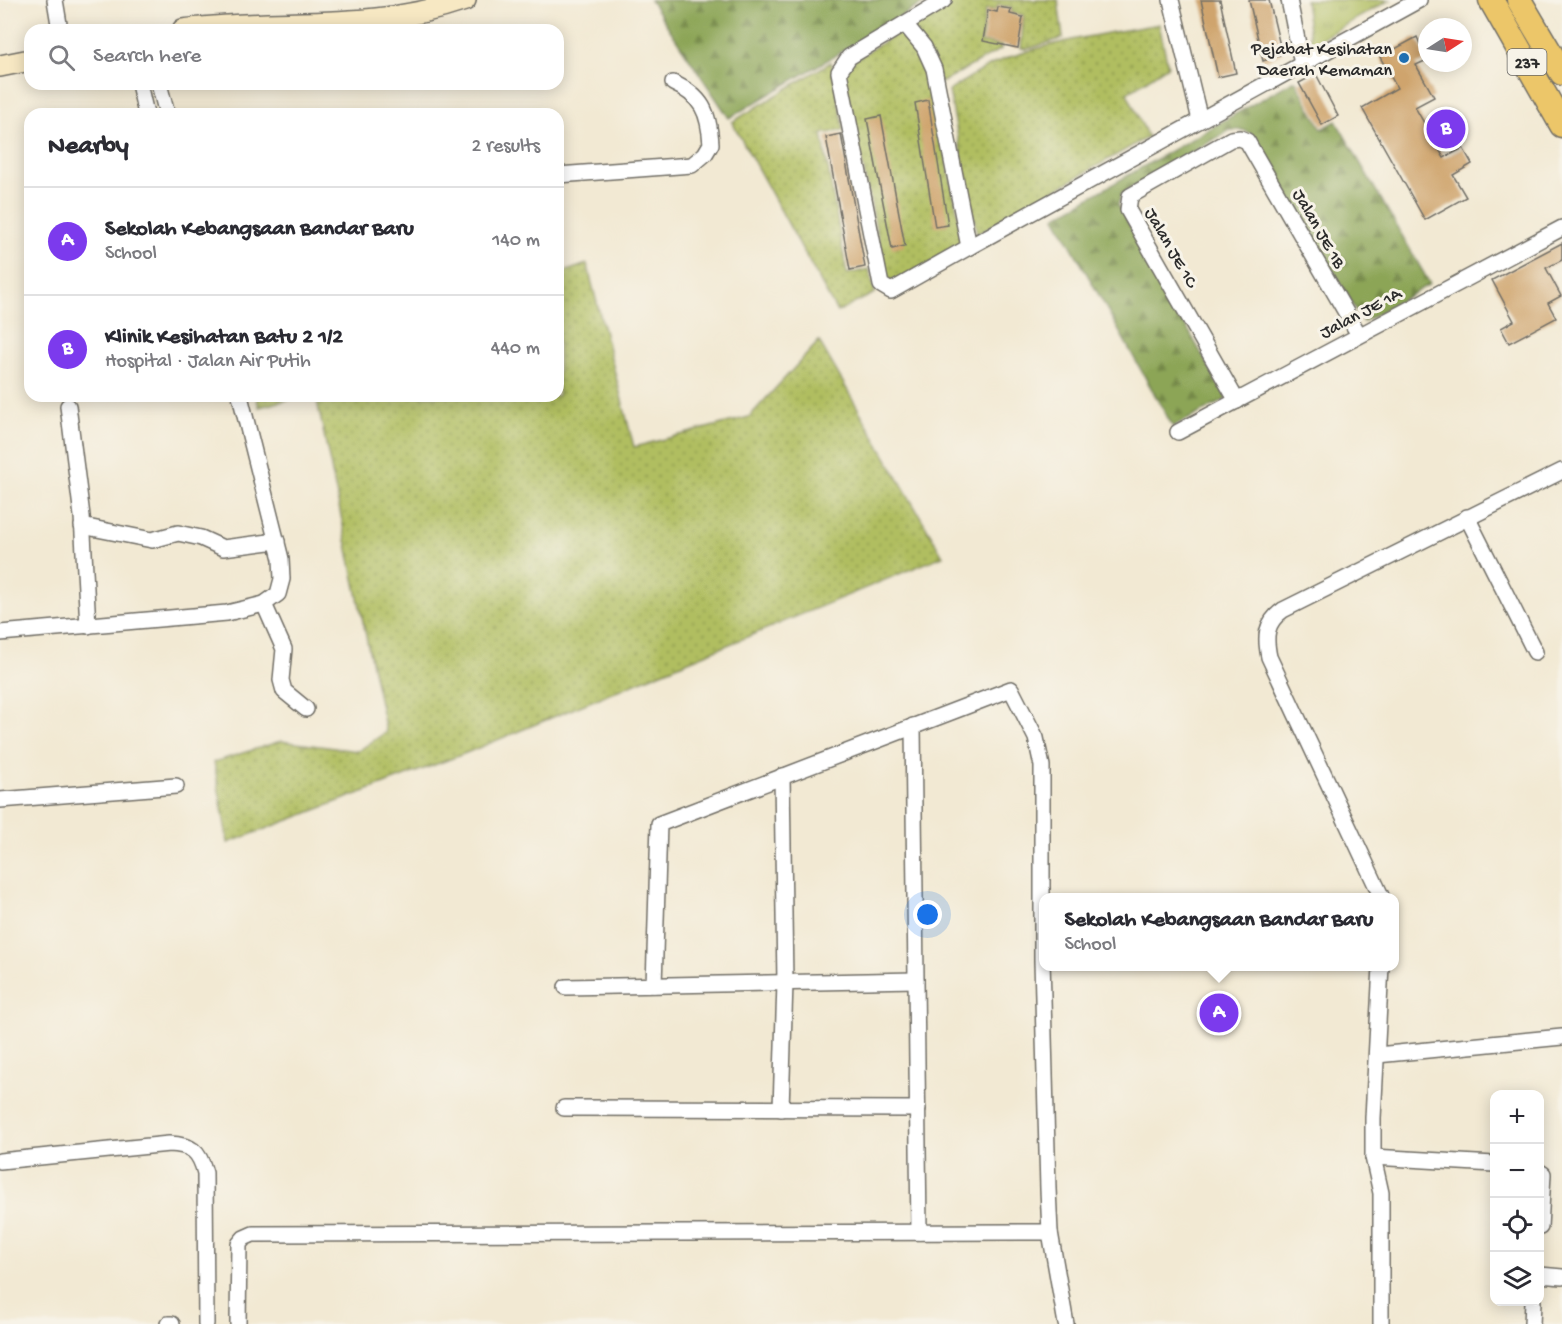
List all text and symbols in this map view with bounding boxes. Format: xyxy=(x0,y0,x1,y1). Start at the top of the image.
north arrow xyxy=(1418,18,1472,72)
search box xyxy=(24,24,564,90)
place label: Pejabat Kesihatan Daerah Kemaman xyxy=(1250,40,1392,82)
icon: search xyxy=(45,41,78,74)
text: Search here xyxy=(93,44,201,70)
road number: 237 xyxy=(1508,49,1546,75)
marker: Pejabat Kesihatan Daerah Kemaman xyxy=(1397,51,1411,65)
pin: B xyxy=(1426,106,1466,152)
text: Nearby xyxy=(48,132,129,163)
text: 2 results xyxy=(471,136,540,159)
street label: Jalan JE 1B xyxy=(1287,186,1349,273)
street label: Jalan JE 1C xyxy=(1139,205,1202,293)
text: Sekolah Kebangsaan Bandar Baru xyxy=(105,217,414,243)
text: A xyxy=(62,230,73,253)
text: 140 m xyxy=(492,230,540,253)
text: School xyxy=(105,243,157,266)
street label: Jalan JE 1A xyxy=(1317,283,1407,344)
text: Klinik Kesihatan Batu 2 1/2 xyxy=(105,325,343,351)
text: B xyxy=(62,338,73,361)
text: 440 m xyxy=(491,338,540,361)
text: Hospital · Jalan Air Putih xyxy=(105,351,311,374)
popup xyxy=(1039,893,1399,971)
your location xyxy=(913,900,942,929)
text: Sekolah Kebangsaan Bandar Baru xyxy=(1065,908,1373,934)
text: School xyxy=(1065,934,1117,957)
pin: A xyxy=(1200,990,1238,1036)
map controls xyxy=(1490,1090,1544,1306)
button: + xyxy=(1490,1090,1544,1144)
button: − xyxy=(1490,1144,1544,1198)
button: locate xyxy=(1490,1198,1544,1252)
button: layers xyxy=(1490,1252,1544,1306)

